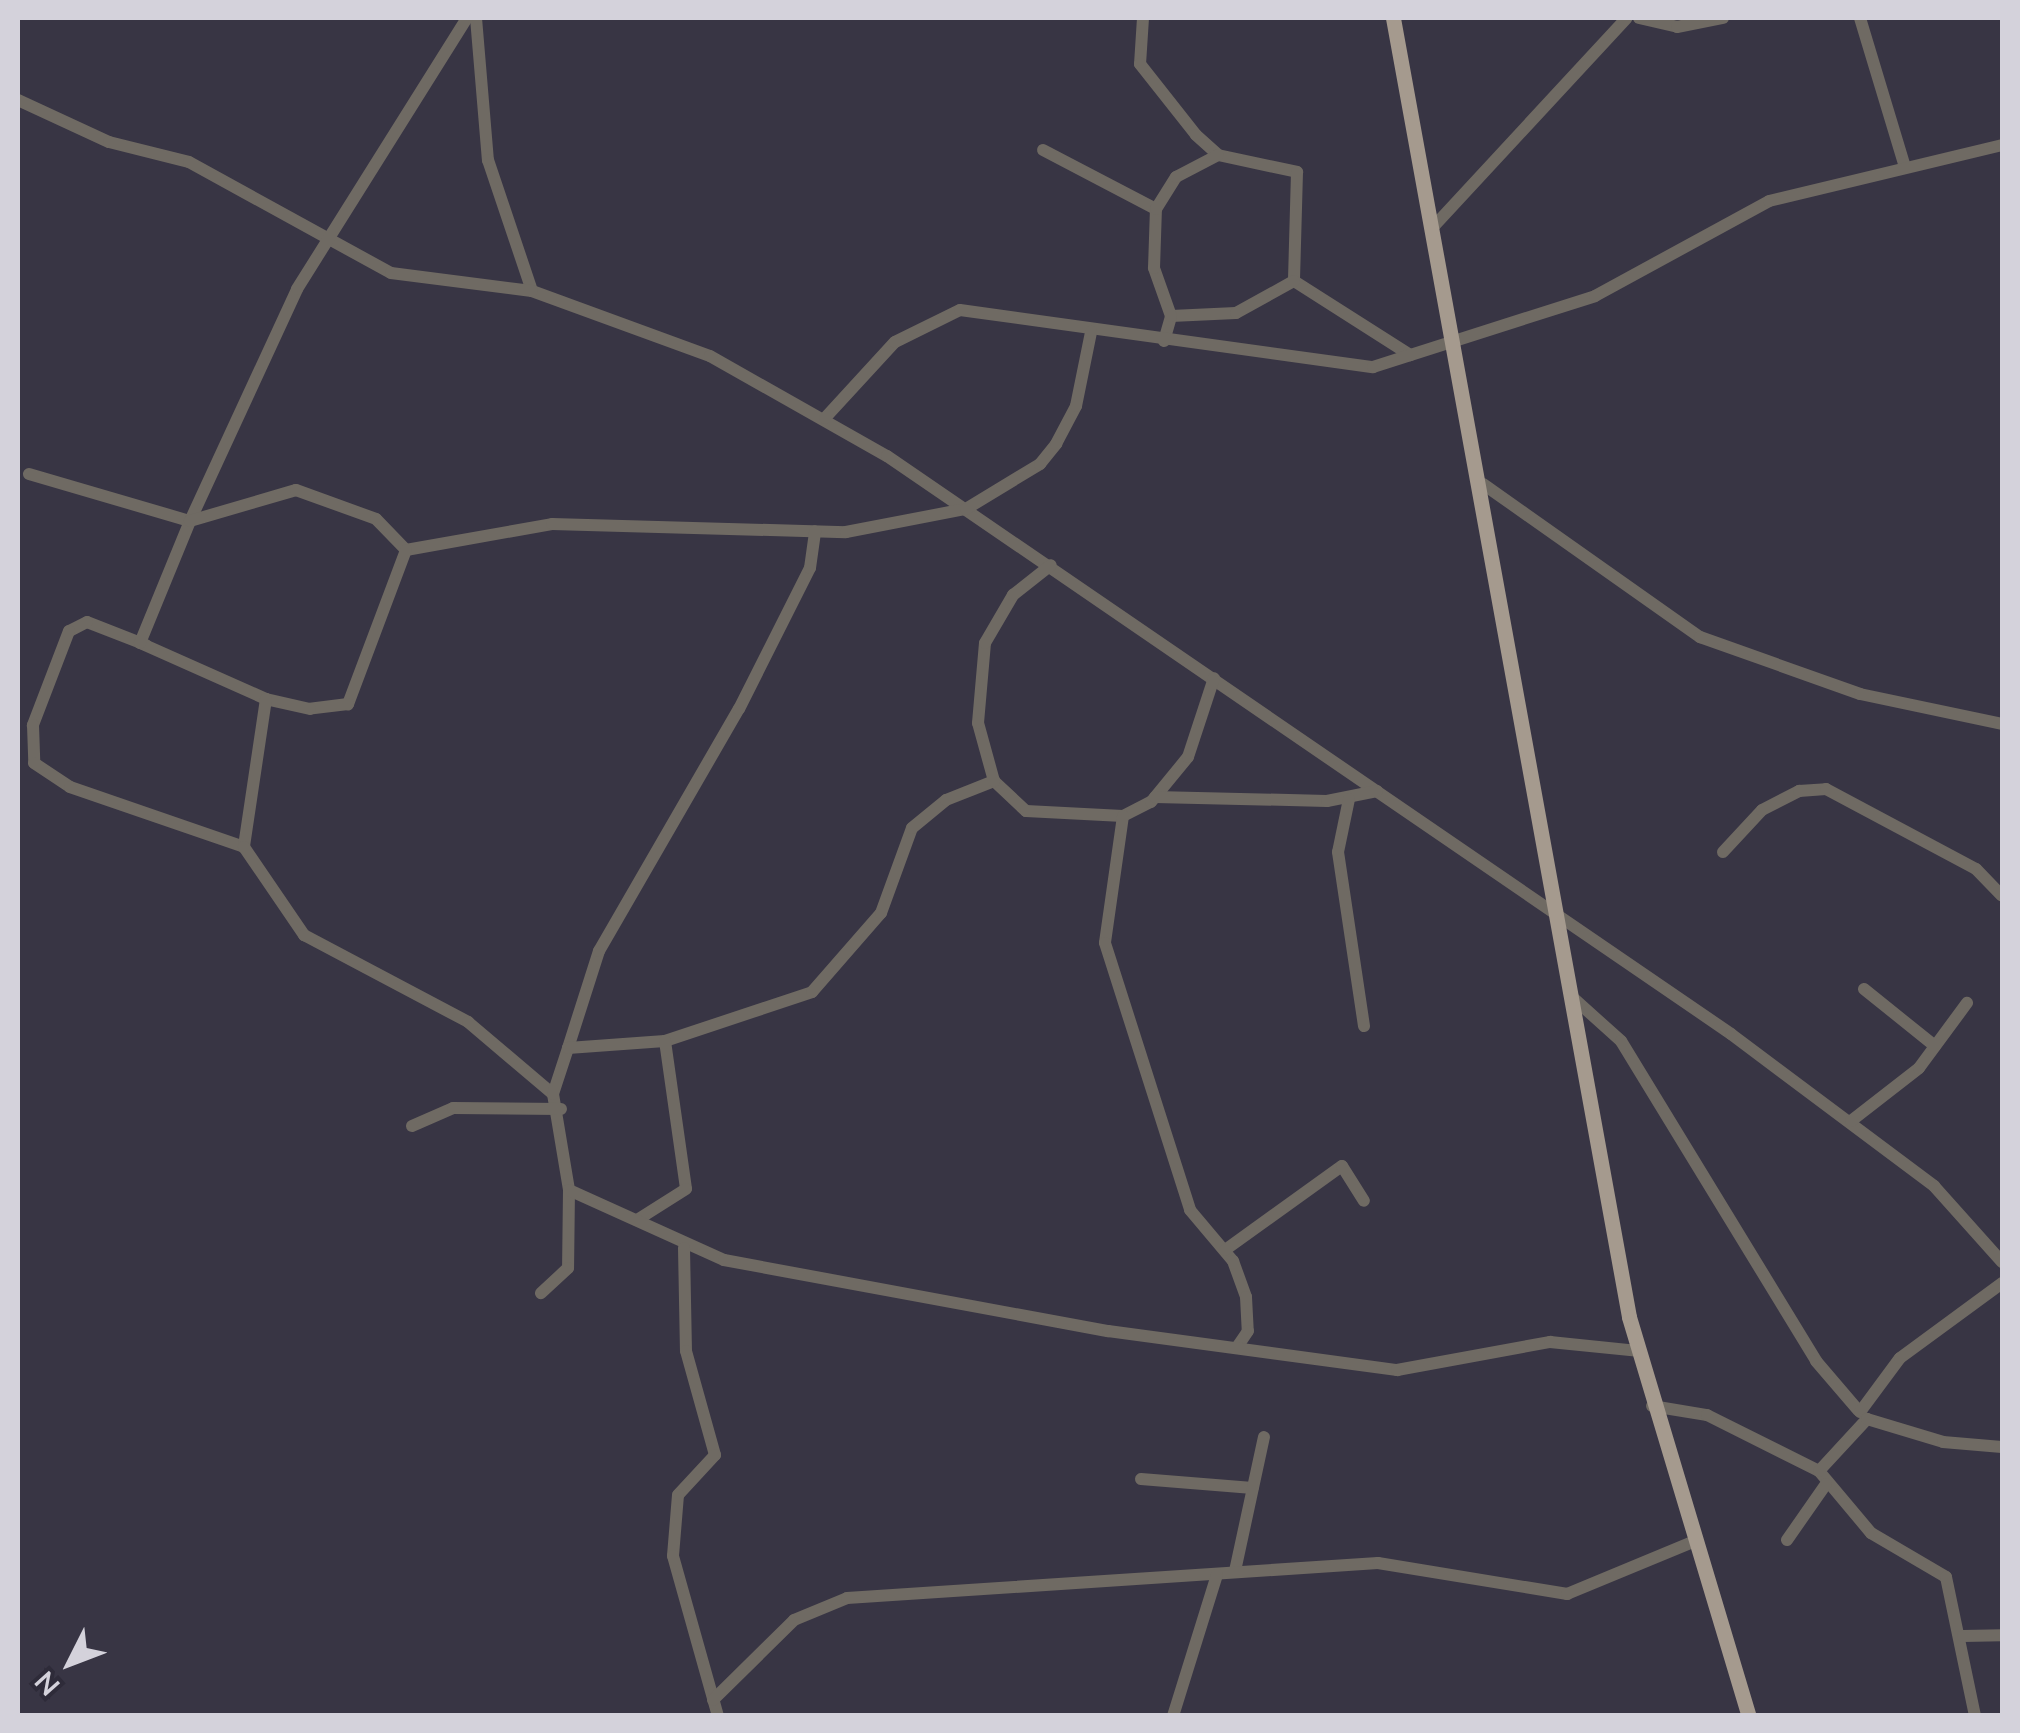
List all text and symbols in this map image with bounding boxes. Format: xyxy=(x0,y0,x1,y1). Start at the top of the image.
north arrow xyxy=(20,1613,120,1713)
text: N xyxy=(27,1663,69,1704)

